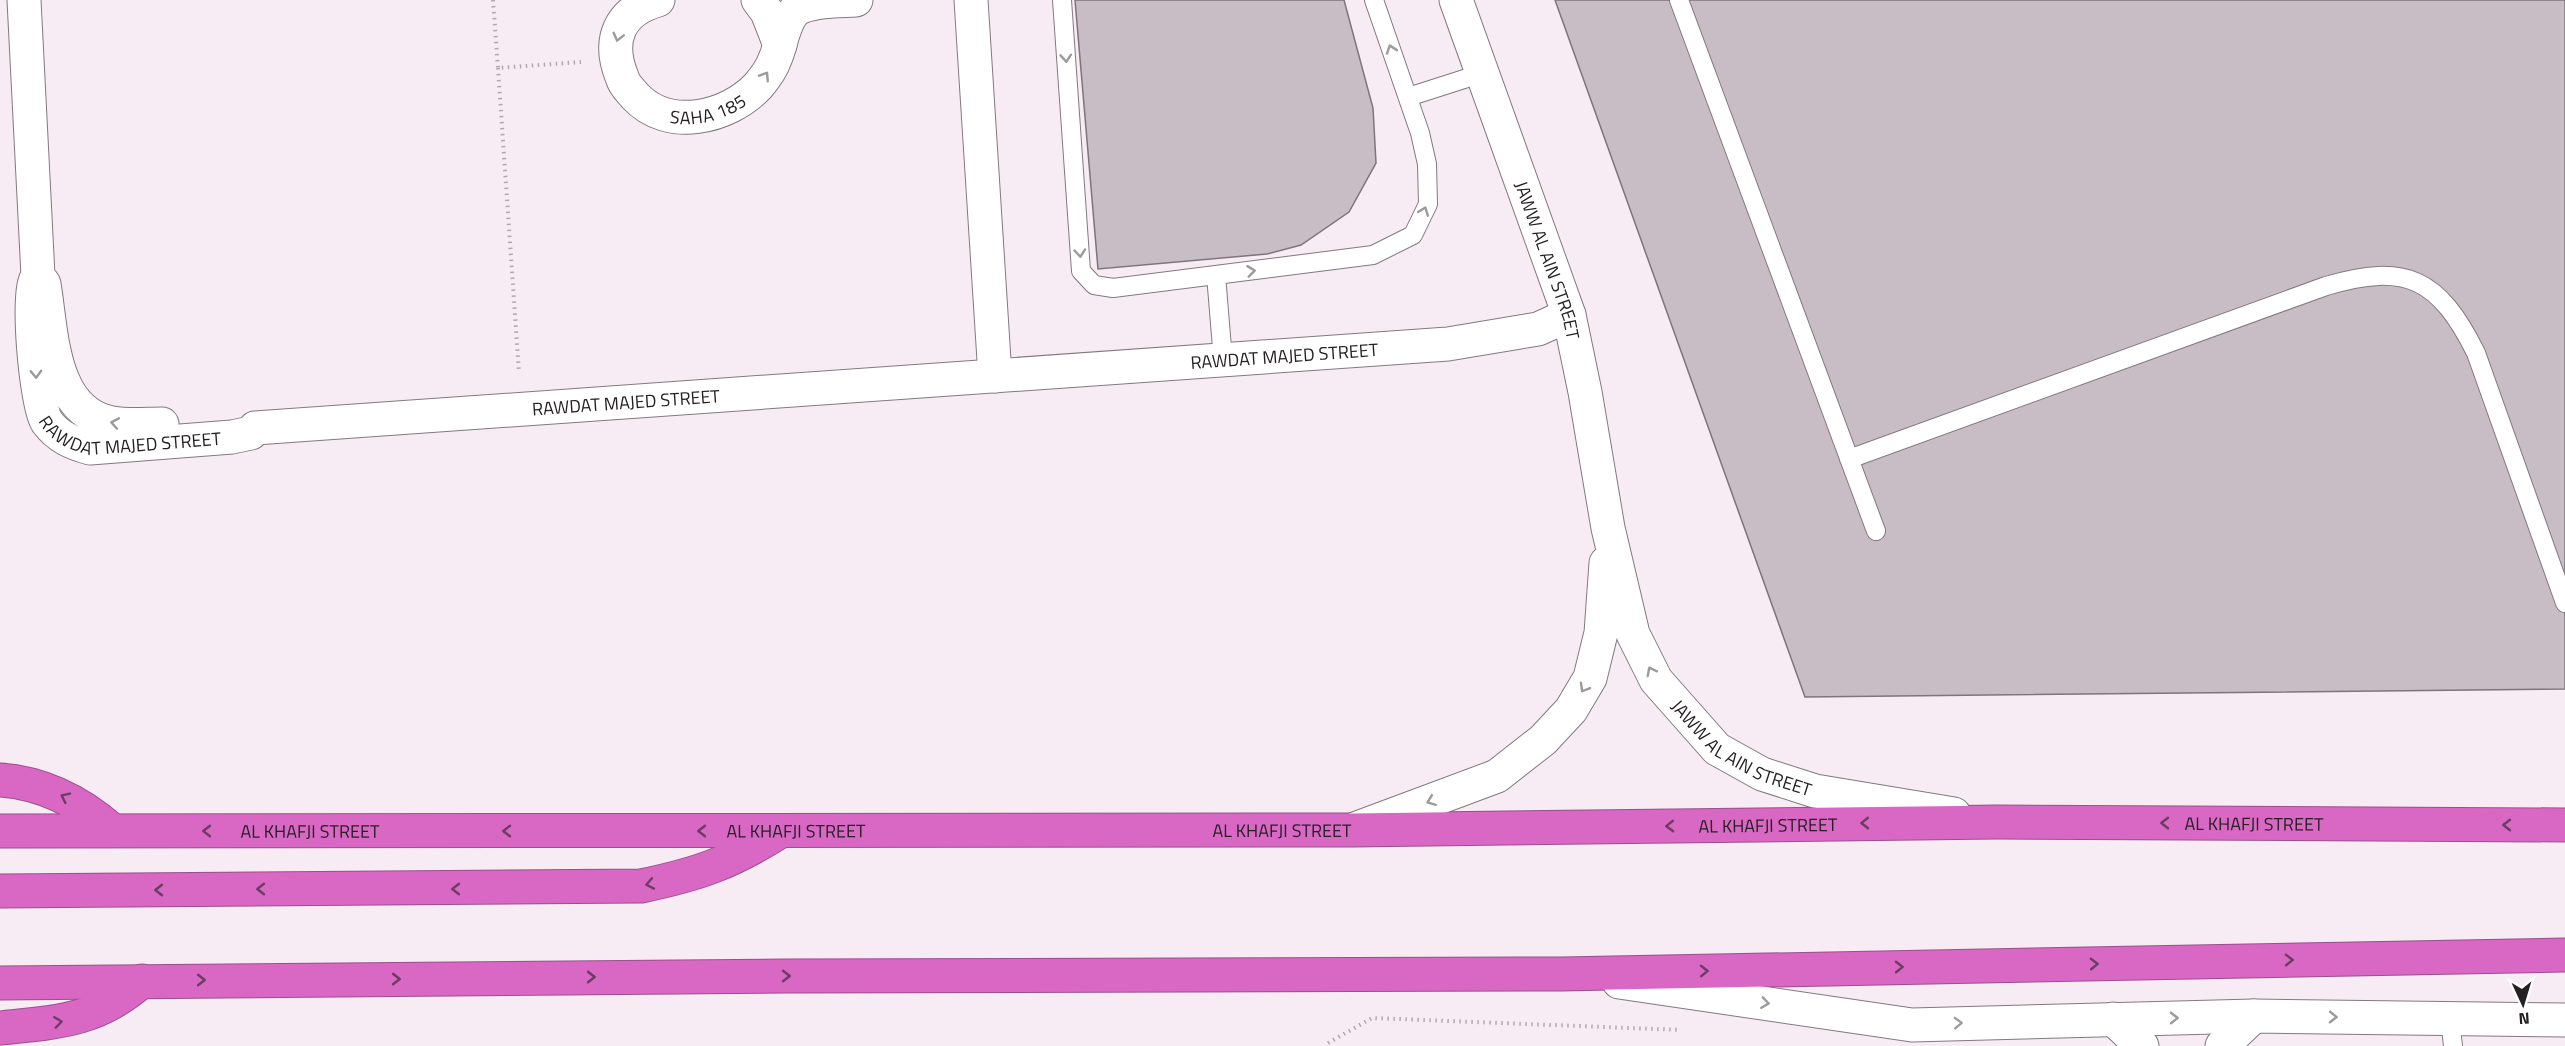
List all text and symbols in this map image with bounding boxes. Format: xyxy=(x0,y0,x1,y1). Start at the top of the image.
one-way arrow xyxy=(613,31,626,41)
one-way arrow xyxy=(1386,44,1399,54)
one-way arrow xyxy=(1059,54,1072,63)
one-way arrow xyxy=(758,71,769,82)
street label: SAHA 185 xyxy=(668,87,751,131)
street label: JAWW AL AIN STREET xyxy=(1508,177,1587,342)
one-way arrow xyxy=(1417,206,1429,217)
one-way arrow xyxy=(1073,248,1086,257)
one-way arrow xyxy=(1246,265,1255,277)
street label: RAWDAT MAJED STREET xyxy=(1189,335,1380,376)
one-way arrow xyxy=(29,370,42,379)
street label: RAWDAT MAJED STREET xyxy=(531,382,721,422)
street label: RAWDAT MAJED STREET xyxy=(33,410,222,462)
one-way arrow xyxy=(110,417,120,430)
one-way arrow xyxy=(1647,666,1659,677)
one-way arrow xyxy=(1579,682,1591,692)
street label: JAWW AL AIN STREET xyxy=(1665,693,1816,803)
one-way arrow xyxy=(60,793,71,805)
one-way arrow xyxy=(1426,793,1437,806)
street label: AL KHAFJI STREET xyxy=(2184,809,2324,837)
street label: AL KHAFJI STREET xyxy=(1698,810,1838,839)
street label: AL KHAFJI STREET xyxy=(241,817,380,844)
street label: AL KHAFJI STREET xyxy=(727,817,866,844)
street label: AL KHAFJI STREET xyxy=(1213,817,1352,844)
one-way arrow xyxy=(1860,817,1869,830)
one-way arrow xyxy=(2160,817,2169,829)
one-way arrow xyxy=(2502,819,2511,831)
one-way arrow xyxy=(1665,820,1674,832)
one-way arrow xyxy=(202,825,211,837)
one-way arrow xyxy=(502,825,511,837)
one-way arrow xyxy=(697,825,706,837)
one-way arrow xyxy=(646,877,656,890)
one-way arrow xyxy=(256,883,265,896)
one-way arrow xyxy=(451,883,460,895)
one-way arrow xyxy=(154,884,163,896)
one-way arrow xyxy=(2284,954,2293,966)
one-way arrow xyxy=(2089,957,2098,970)
one-way arrow xyxy=(1894,961,1903,974)
one-way arrow xyxy=(1699,965,1708,977)
one-way arrow xyxy=(781,970,790,982)
one-way arrow xyxy=(586,971,595,984)
one-way arrow xyxy=(391,973,400,985)
one-way arrow xyxy=(196,974,205,987)
north arrow xyxy=(2493,974,2553,1034)
one-way arrow xyxy=(1760,997,1769,1009)
text: N xyxy=(2518,1007,2530,1031)
one-way arrow xyxy=(2169,1011,2178,1024)
one-way arrow xyxy=(2329,1011,2338,1023)
one-way arrow xyxy=(54,1016,63,1028)
one-way arrow xyxy=(1954,1017,1963,1030)

